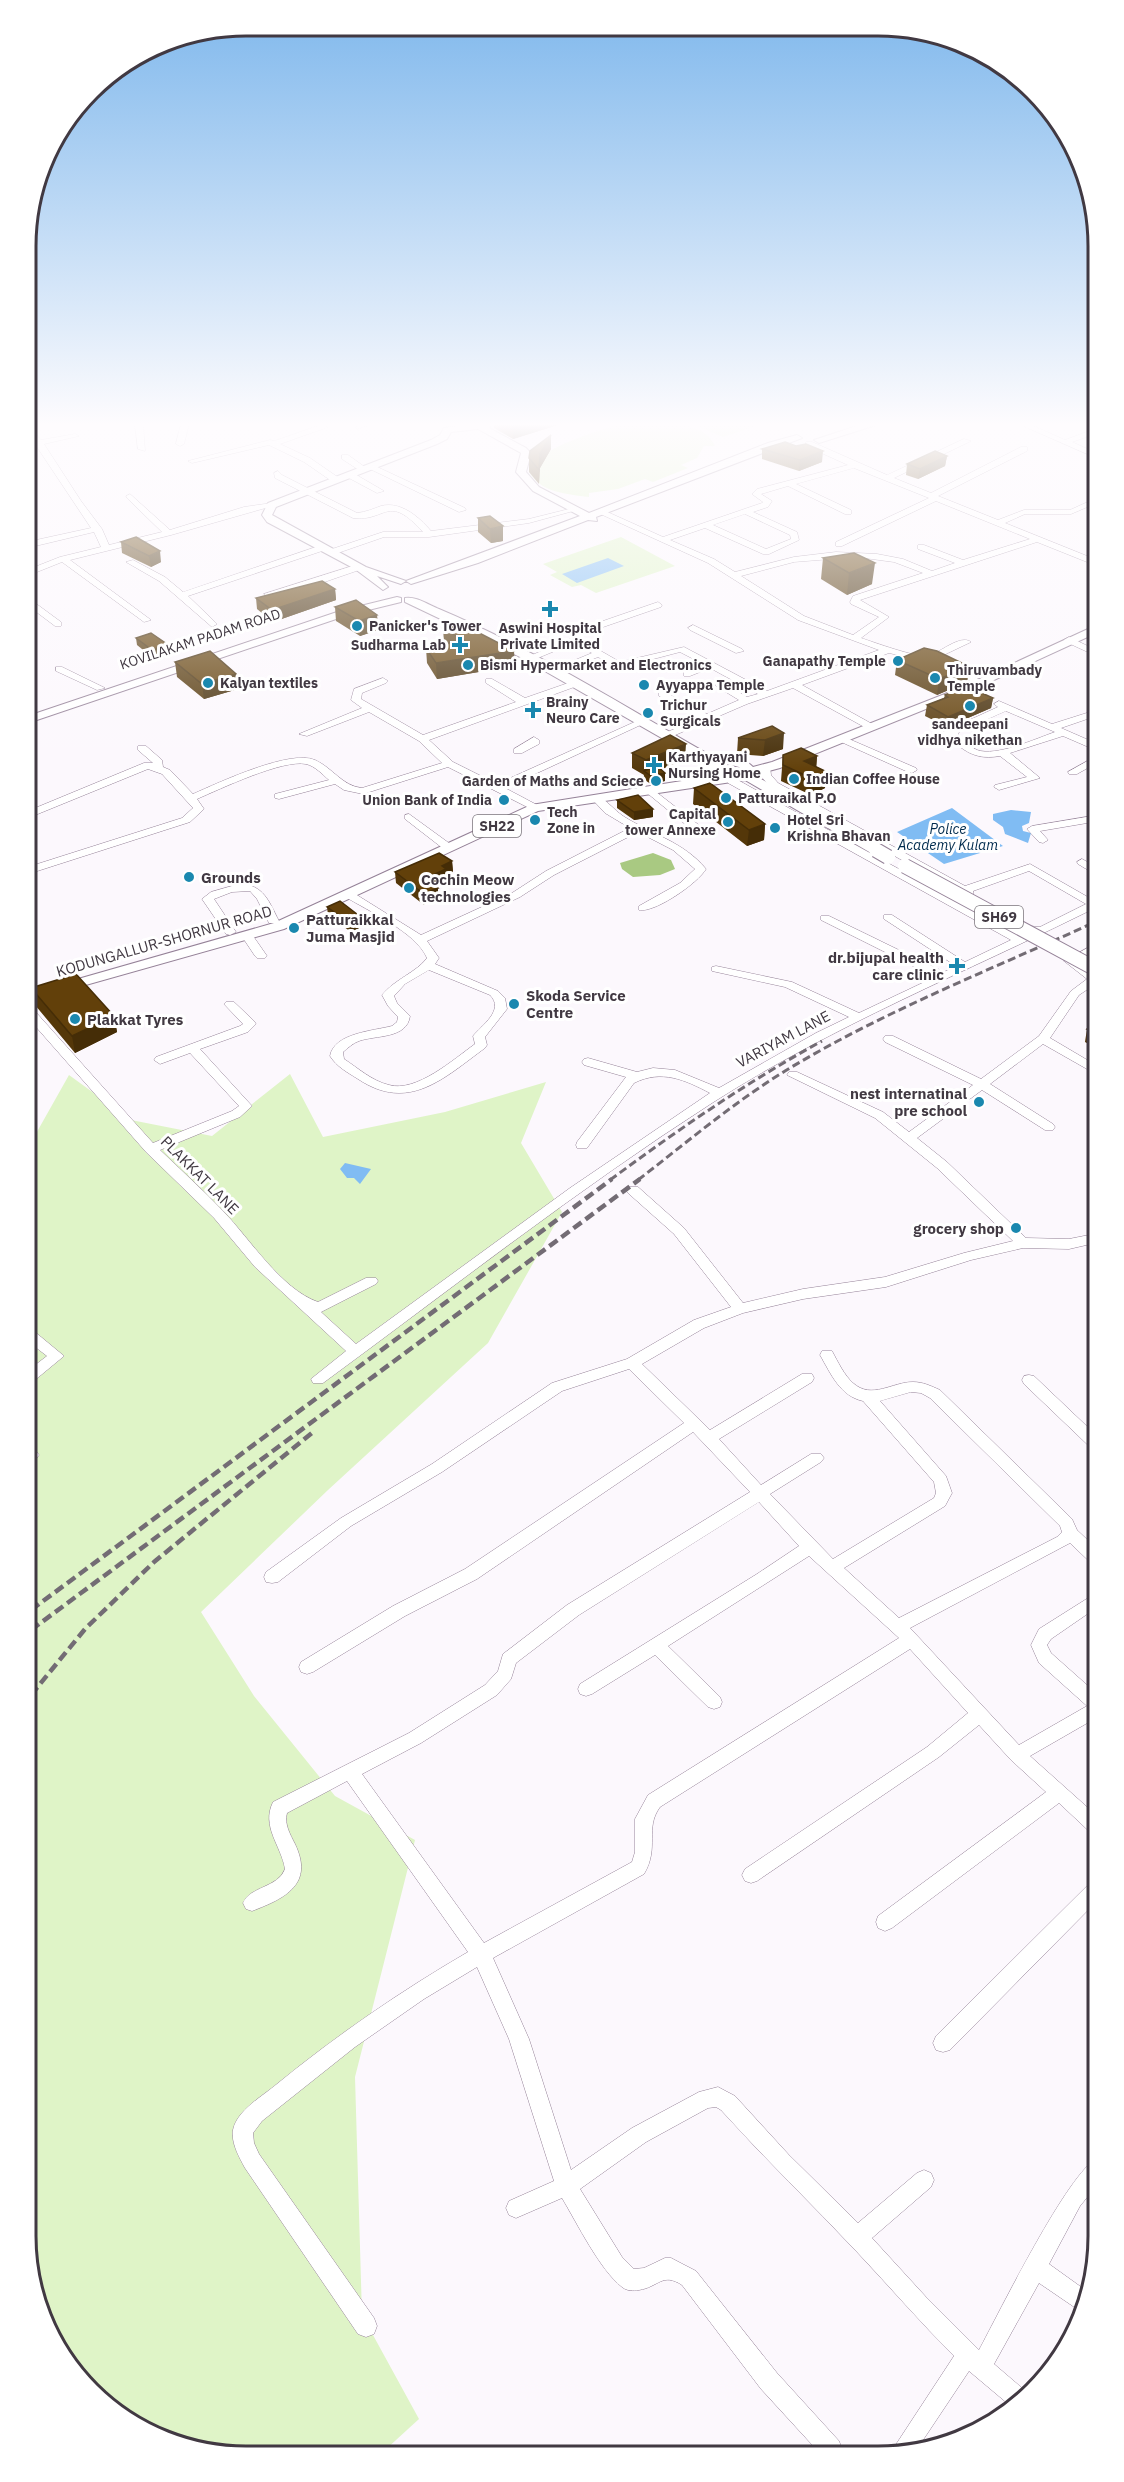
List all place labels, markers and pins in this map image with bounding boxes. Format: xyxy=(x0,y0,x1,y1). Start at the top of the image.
marker: Aswini Hospital Private Limited xyxy=(541,600,559,618)
place label: Panicker's Tower xyxy=(369,617,482,635)
marker: Panicker's Tower xyxy=(350,619,364,633)
place label: Aswini Hospital Private Limited xyxy=(498,619,602,653)
place label: Sudharma Lab xyxy=(351,636,446,654)
marker: Sudharma Lab xyxy=(451,636,469,654)
place label: Ganapathy Temple xyxy=(763,652,886,670)
marker: Ganapathy Temple xyxy=(891,654,905,668)
place label: Bismi Hypermarket and Electronics xyxy=(480,656,712,674)
marker: Bismi Hypermarket and Electronics xyxy=(461,658,475,672)
place label: Thiruvambady Temple xyxy=(947,661,1042,695)
marker: Thiruvambady Temple xyxy=(928,671,942,685)
place label: Kalyan textiles xyxy=(220,674,318,692)
marker: Kalyan textiles xyxy=(201,676,215,690)
place label: Ayyappa Temple xyxy=(656,676,765,694)
marker: Ayyappa Temple xyxy=(637,678,651,692)
place label: Brainy Neuro Care xyxy=(546,693,620,727)
place label: Trichur Surgicals xyxy=(660,696,721,730)
marker: sandeepani vidhya nikethan xyxy=(963,699,977,713)
marker: Brainy Neuro Care xyxy=(524,701,542,719)
marker: Trichur Surgicals xyxy=(641,706,655,720)
place label: sandeepani vidhya nikethan xyxy=(918,715,1022,749)
place label: Karthyayani Nursing Home xyxy=(668,748,761,782)
marker: Karthyayani Nursing Home xyxy=(645,756,663,774)
place label: Indian Coffee House xyxy=(806,770,940,788)
place label: Garden of Maths and Sciece xyxy=(462,772,644,790)
marker: Indian Coffee House xyxy=(787,772,801,786)
marker: Garden of Maths and Sciece xyxy=(649,774,663,788)
place label: Patturaikal P.O xyxy=(738,789,836,807)
place label: Union Bank of India xyxy=(362,791,492,809)
marker: Patturaikal P.O xyxy=(719,791,733,805)
marker: Union Bank of India xyxy=(497,793,511,807)
place label: Tech Zone in xyxy=(547,803,595,837)
place label: Capital tower Annexe xyxy=(625,805,716,839)
place label: Hotel Sri Krishna Bhavan xyxy=(787,811,891,845)
marker: Tech Zone in xyxy=(528,813,542,827)
marker: Capital tower Annexe xyxy=(721,815,735,829)
marker: Hotel Sri Krishna Bhavan xyxy=(768,821,782,835)
place label: Grounds xyxy=(201,868,261,887)
marker: Grounds xyxy=(182,870,196,884)
place label: Cochin Meow technologies xyxy=(421,870,515,906)
marker: Cochin Meow technologies xyxy=(402,881,416,895)
place label: Patturaikkal Juma Masjid xyxy=(306,910,395,946)
marker: Patturaikkal Juma Masjid xyxy=(287,921,301,935)
place label: dr.bijupal health care clinic xyxy=(828,948,944,984)
marker: dr.bijupal health care clinic xyxy=(948,957,966,975)
place label: Skoda Service Centre xyxy=(526,986,626,1022)
marker: Skoda Service Centre xyxy=(507,997,521,1011)
place label: Plakkat Tyres xyxy=(87,1010,184,1029)
marker: Plakkat Tyres xyxy=(68,1012,82,1026)
place label: nest internatinal pre school xyxy=(850,1084,967,1120)
marker: nest internatinal pre school xyxy=(972,1095,986,1109)
place label: grocery shop xyxy=(913,1219,1004,1238)
marker: grocery shop xyxy=(1009,1221,1023,1235)

